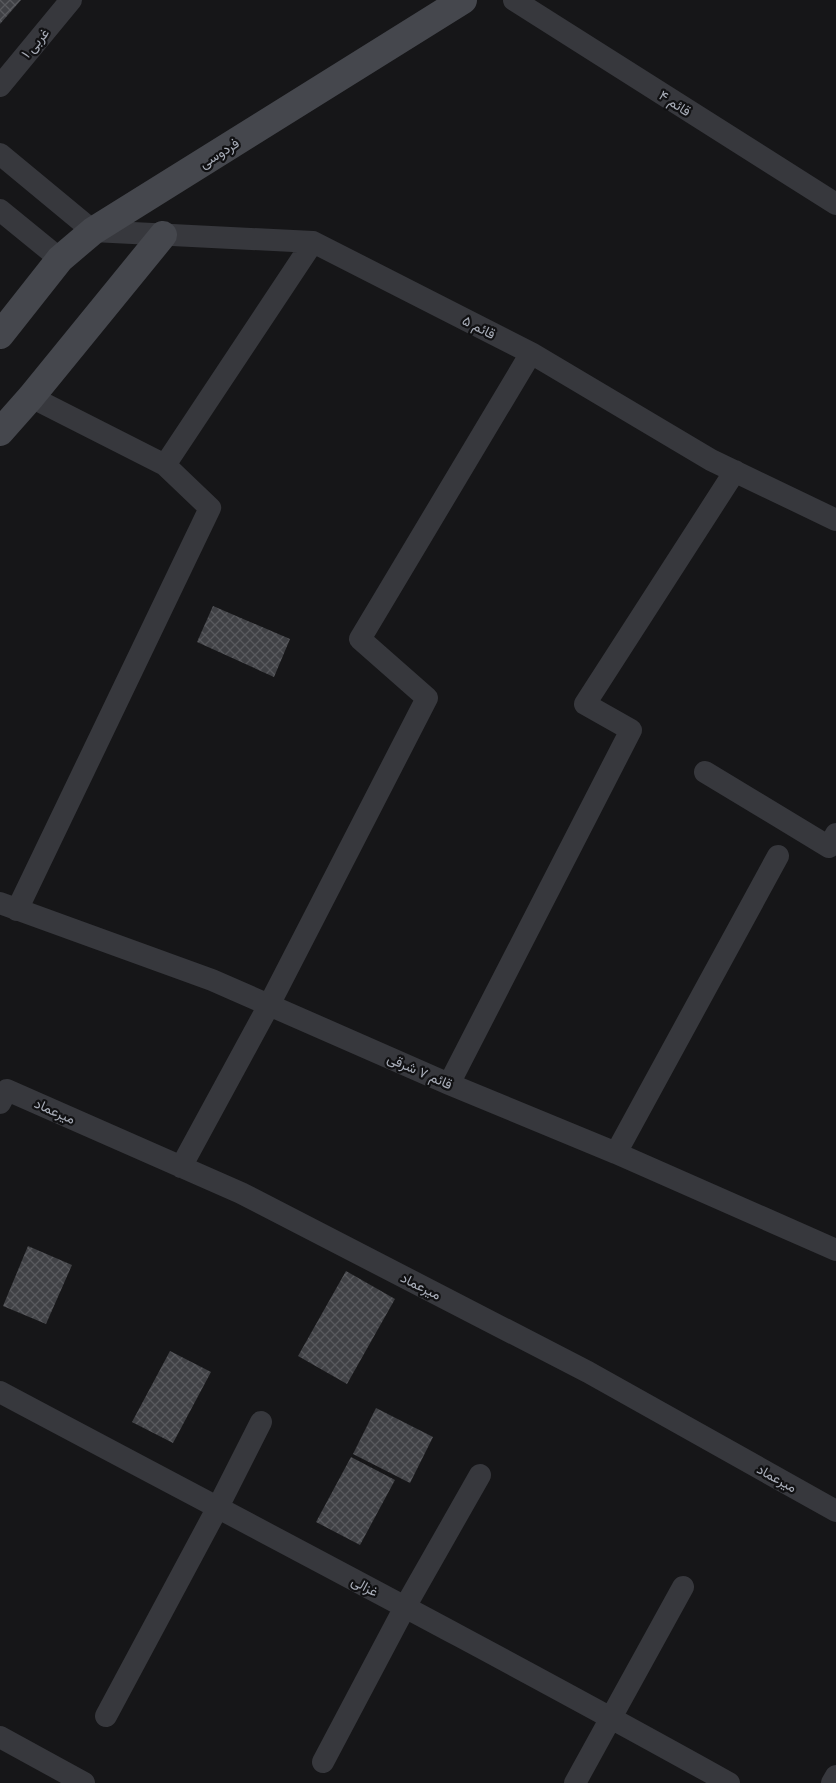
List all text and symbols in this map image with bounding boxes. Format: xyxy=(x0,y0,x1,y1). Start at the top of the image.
street label: ۱ غربی xyxy=(18,25,53,62)
street label: قائم ۴ xyxy=(656,87,694,120)
street label: فردوسی xyxy=(196,135,242,172)
street label: قائم ۵ xyxy=(459,312,498,343)
street label: قائم ۷ شرقی xyxy=(385,1050,455,1093)
street label: میرعماد xyxy=(32,1095,78,1128)
street label: میرعماد xyxy=(398,1269,444,1304)
street label: میرعماد xyxy=(754,1461,800,1496)
street label: غزالی xyxy=(348,1572,381,1601)

